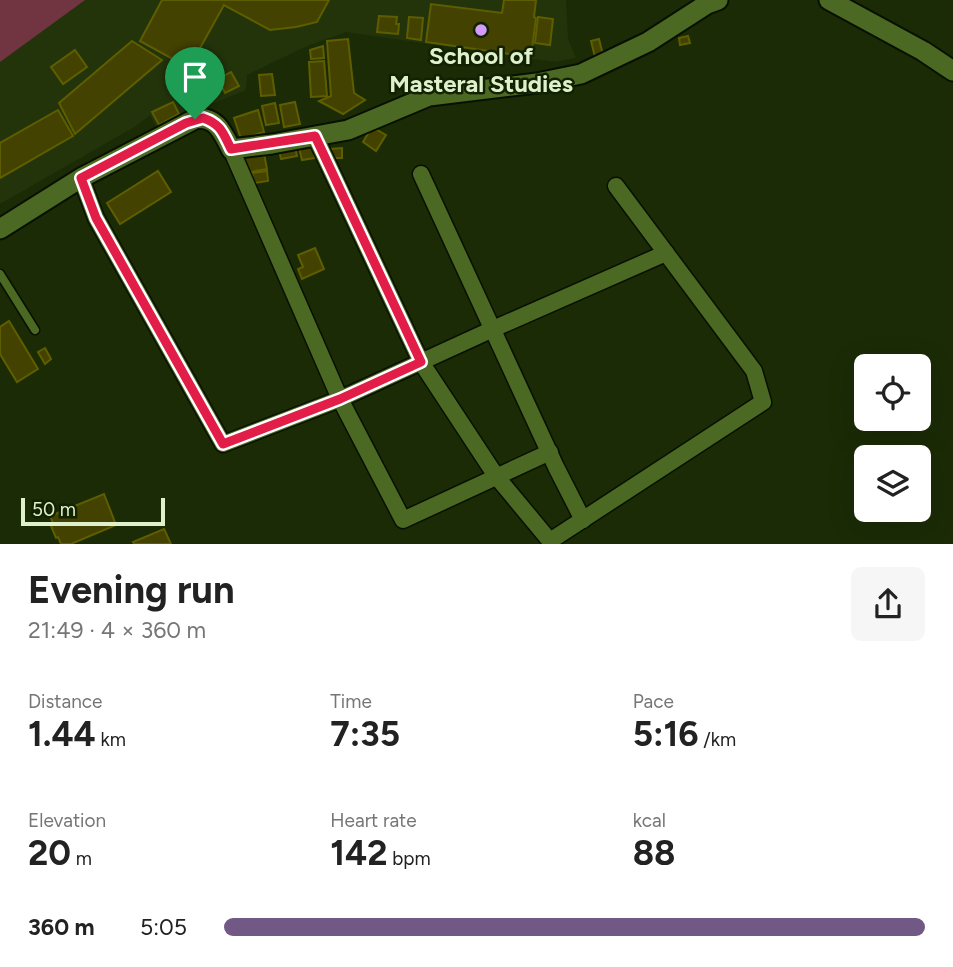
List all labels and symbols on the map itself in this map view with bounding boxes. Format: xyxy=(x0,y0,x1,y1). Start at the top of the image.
marker: School of Masteral Studies xyxy=(473,22,489,38)
place label: School of Masteral Studies xyxy=(389,41,573,98)
pin xyxy=(165,47,225,119)
scale bar xyxy=(21,494,164,526)

